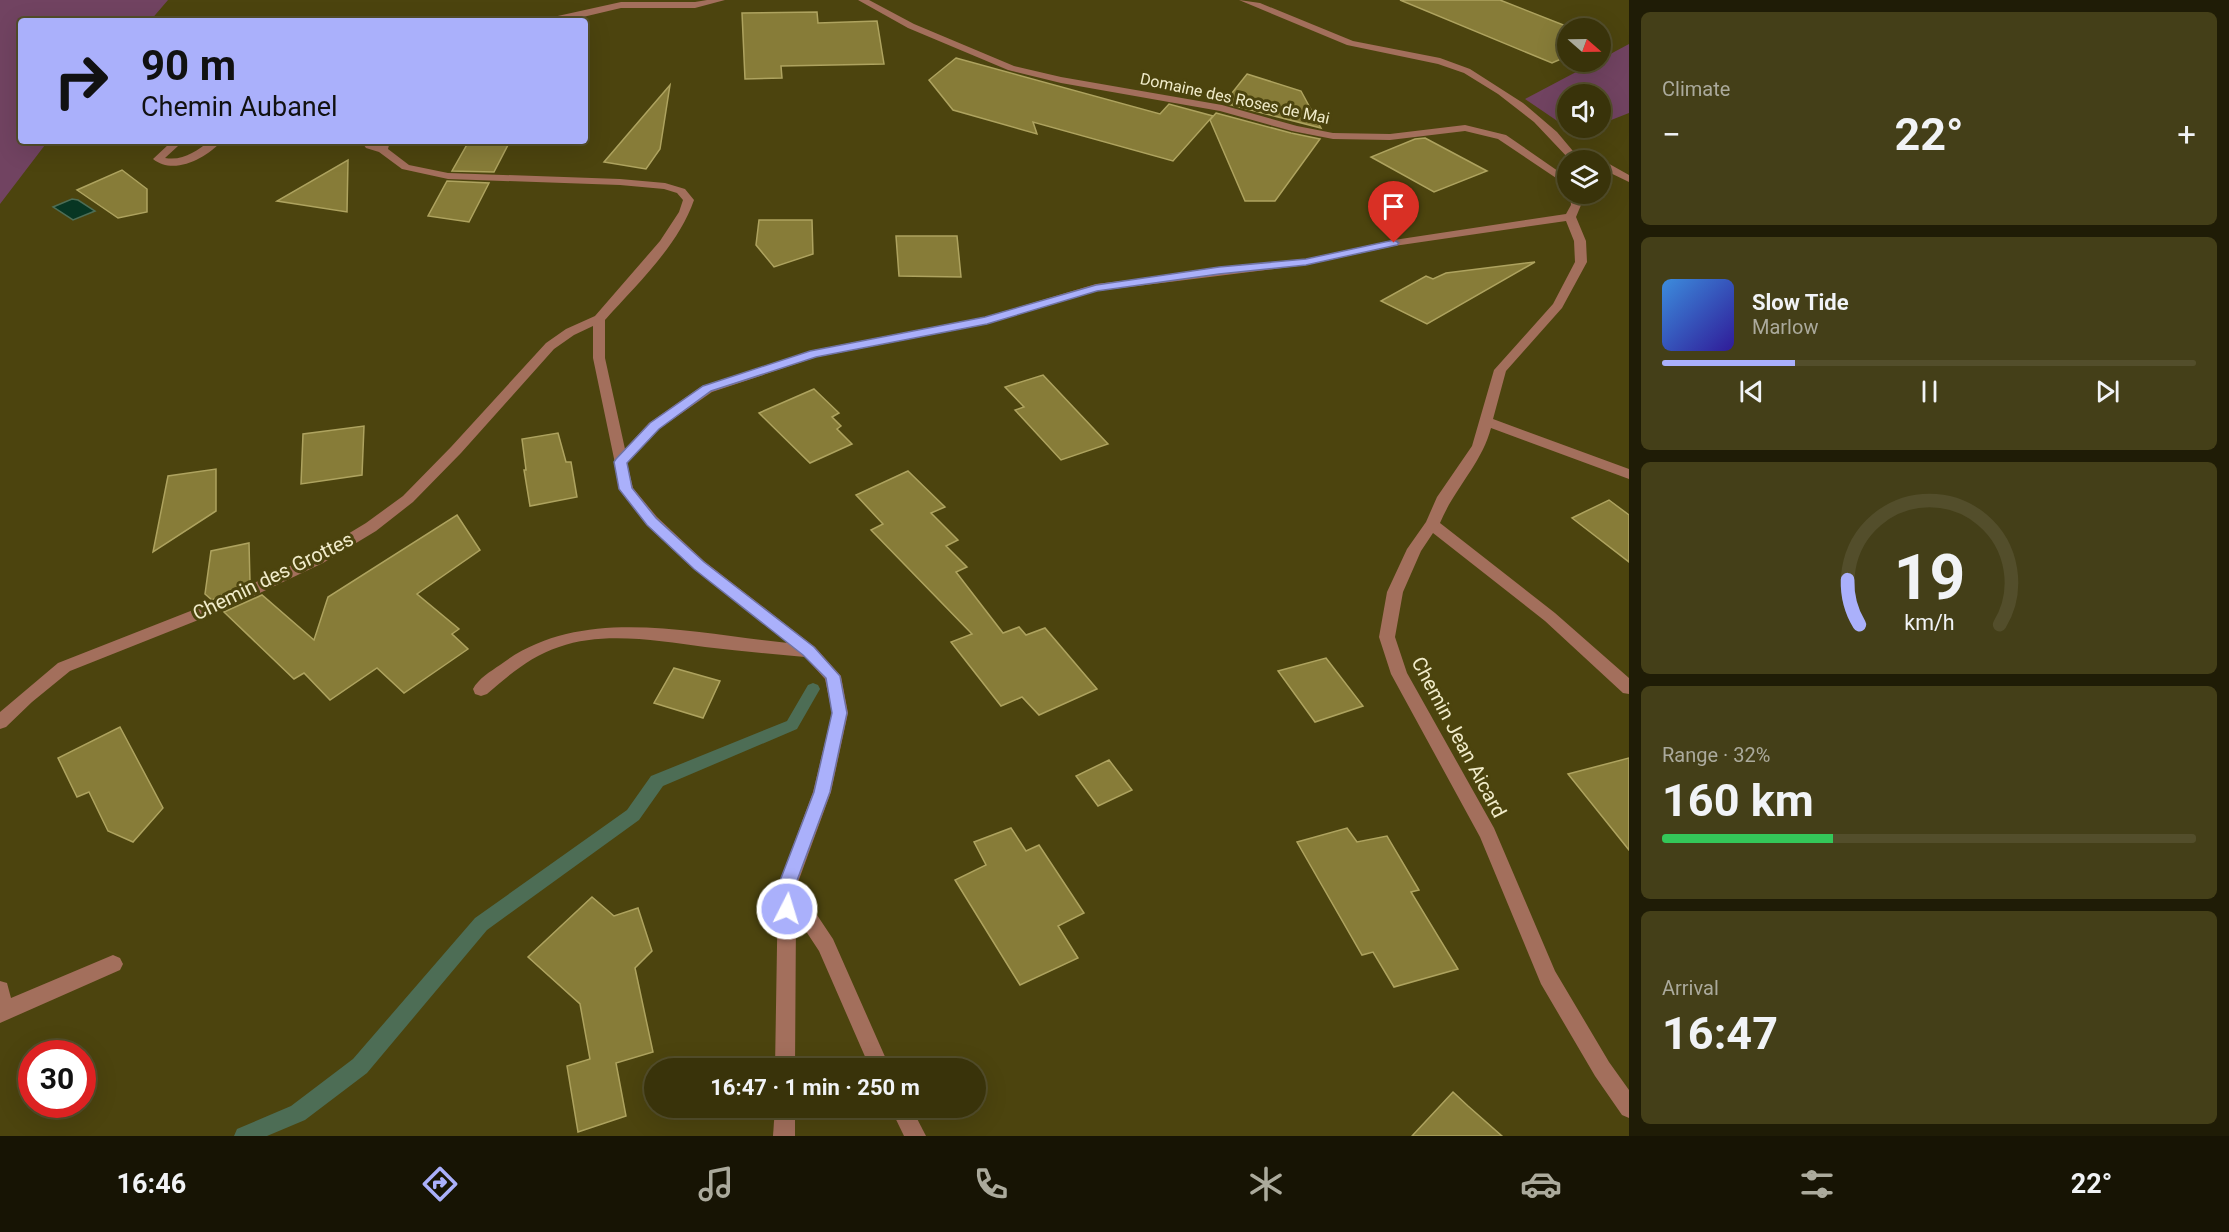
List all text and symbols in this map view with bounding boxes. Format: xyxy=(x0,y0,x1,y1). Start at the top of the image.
north arrow xyxy=(1557,18,1611,72)
map controls xyxy=(1557,18,1611,204)
text: 90 m xyxy=(141,41,236,90)
icon: right xyxy=(42,42,120,120)
street label: Domaine des Roses de Mai xyxy=(1138,69,1331,128)
text: Climate xyxy=(1662,77,1730,101)
button: sound xyxy=(1557,84,1611,138)
text: Chemin Aubanel xyxy=(141,91,338,123)
text: 22° xyxy=(1894,108,1964,161)
text: − xyxy=(1662,115,1681,154)
text: + xyxy=(2177,115,2196,154)
button: layers xyxy=(1557,150,1611,204)
pin xyxy=(1368,181,1419,243)
icon: arrive xyxy=(1377,190,1410,223)
text: Slow Tide xyxy=(1752,290,1849,315)
text: Marlow xyxy=(1752,315,1818,339)
icon: previous xyxy=(1735,375,1768,408)
icon: pause xyxy=(1913,375,1946,408)
icon: next xyxy=(2091,375,2124,408)
street label: Chemin des Grottes xyxy=(189,527,357,625)
text: 19 xyxy=(1893,541,1965,614)
text: km/h xyxy=(1904,610,1954,635)
street label: Chemin Jean Aicard xyxy=(1406,652,1512,822)
text: Range · 32% xyxy=(1662,743,1770,767)
text: 160 km xyxy=(1662,774,1814,827)
position arrow xyxy=(755,877,819,941)
text: Arrival xyxy=(1662,976,1719,1000)
text: 16:47 xyxy=(1662,1007,1778,1060)
speed limit sign: 30 xyxy=(18,1040,96,1118)
text: 16:47 · 1 min · 250 m xyxy=(710,1075,920,1100)
icon: directions xyxy=(419,1163,461,1205)
icon: music xyxy=(695,1163,737,1205)
icon: phone xyxy=(970,1163,1012,1205)
icon: climate xyxy=(1245,1163,1287,1205)
icon: car xyxy=(1520,1163,1562,1205)
icon: filters xyxy=(1796,1163,1838,1205)
text: 16:46 xyxy=(117,1168,186,1200)
text: 22° xyxy=(2071,1168,2112,1200)

